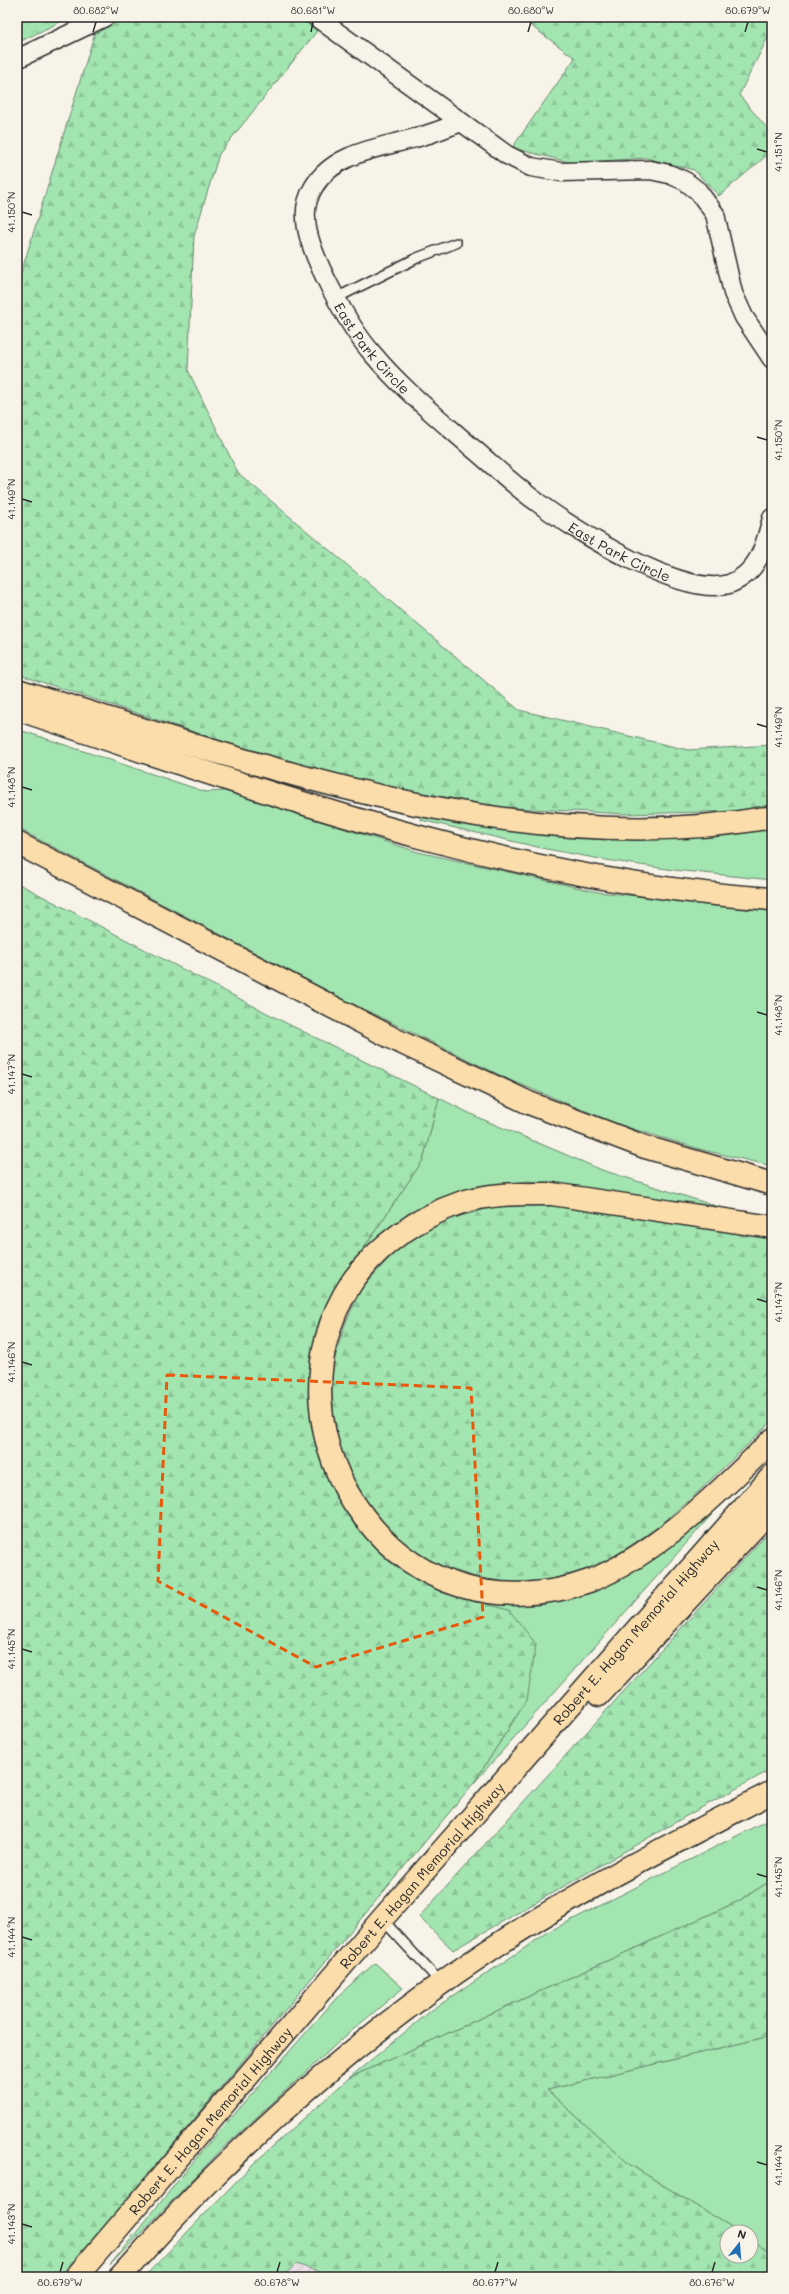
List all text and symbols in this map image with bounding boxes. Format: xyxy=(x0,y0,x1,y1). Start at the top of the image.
text: 80.682°W xyxy=(73,3,119,17)
text: 80.681°W xyxy=(291,3,335,17)
text: 80.680°W xyxy=(508,3,554,17)
text: 80.679°W xyxy=(725,3,771,17)
text: 41.151°N xyxy=(771,132,785,172)
text: 41.150°N xyxy=(4,192,18,233)
street label: East Park Circle xyxy=(331,299,415,398)
text: 41.150°N xyxy=(771,420,785,461)
text: 41.149°N xyxy=(4,479,18,519)
street label: East Park Circle xyxy=(565,517,673,585)
text: 41.149°N xyxy=(771,707,785,747)
text: 41.148°N xyxy=(4,767,18,807)
text: 41.148°N xyxy=(771,995,785,1035)
text: 41.147°N xyxy=(4,1054,18,1094)
text: 41.147°N xyxy=(771,1282,785,1322)
text: 41.146°N xyxy=(4,1342,18,1382)
street label: Robert E. Hagan Memorial Highway xyxy=(548,1535,722,1728)
text: 41.146°N xyxy=(771,1570,785,1610)
text: 41.145°N xyxy=(4,1629,18,1669)
street label: Robert E. Hagan Memorial Highway xyxy=(335,1778,508,1972)
text: 41.145°N xyxy=(771,1857,785,1897)
text: 41.144°N xyxy=(4,1917,18,1957)
street label: Robert E. Hagan Memorial Highway xyxy=(124,2022,296,2218)
text: 41.144°N xyxy=(771,2145,785,2185)
text: 41.143°N xyxy=(4,2204,18,2244)
north arrow xyxy=(719,2224,759,2264)
text: N xyxy=(736,2226,748,2242)
text: 80.679°W xyxy=(37,2275,83,2289)
text: 80.678°W xyxy=(254,2275,300,2289)
text: 80.677°W xyxy=(473,2275,518,2289)
text: 80.676°W xyxy=(689,2275,735,2289)

